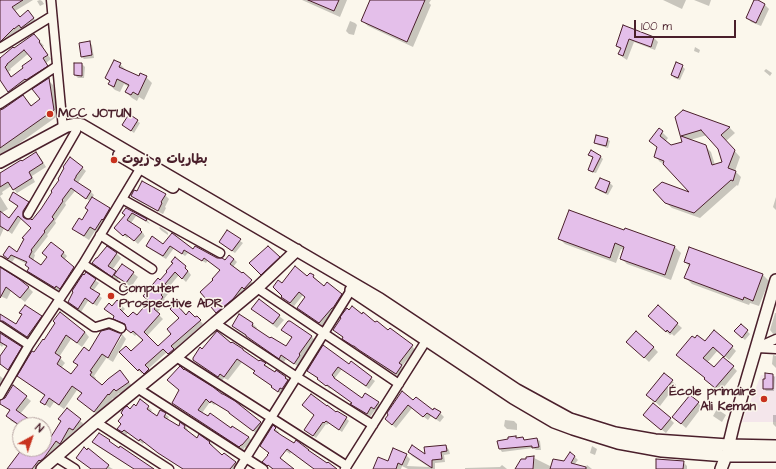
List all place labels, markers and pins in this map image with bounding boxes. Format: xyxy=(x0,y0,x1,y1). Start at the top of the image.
place label: MCC JOTUN xyxy=(58,106,132,122)
marker: MCC JOTUN xyxy=(45,109,55,119)
place label: بطاريات و زيوت xyxy=(122,152,208,168)
marker: بطاريات و زيوت xyxy=(109,155,119,165)
place label: Computer Prospective ADR xyxy=(119,281,223,312)
marker: Computer Prospective ADR xyxy=(106,291,116,301)
place label: École primaire Ali Keman xyxy=(669,384,756,415)
marker: École primaire Ali Keman xyxy=(759,394,769,404)

